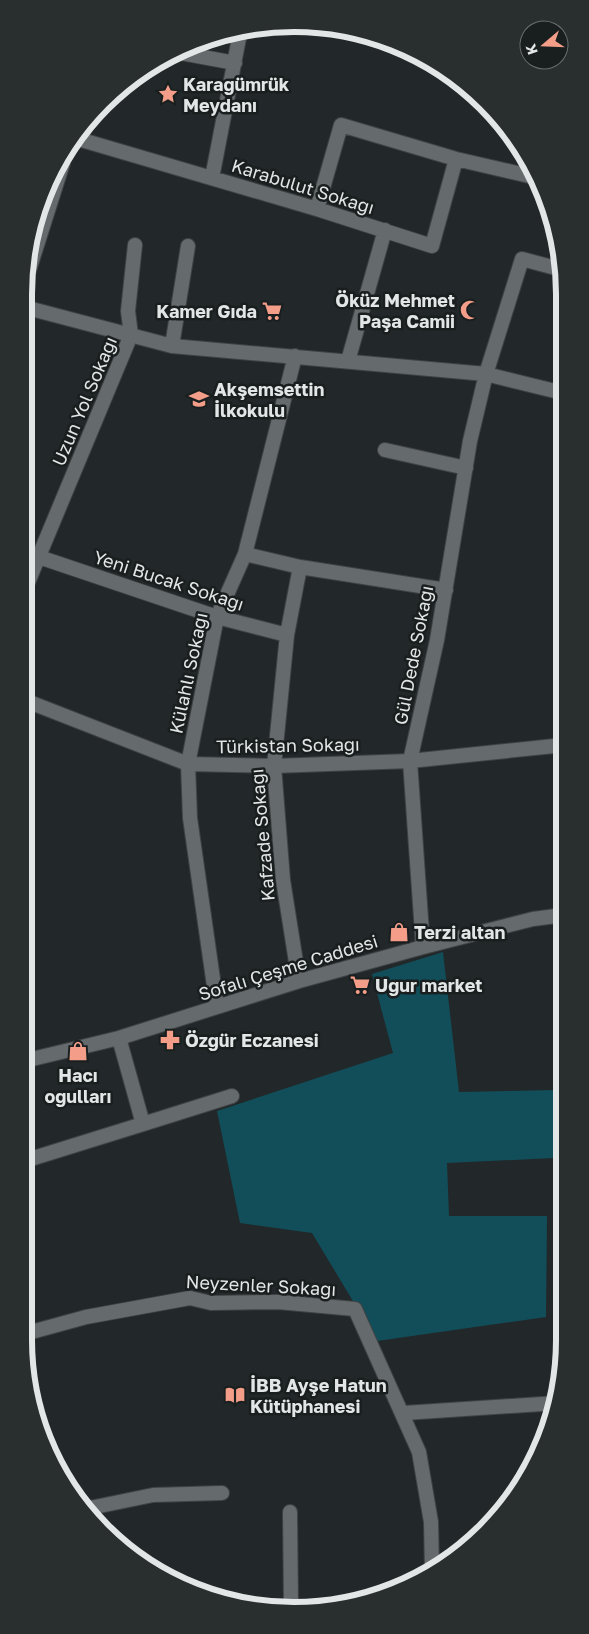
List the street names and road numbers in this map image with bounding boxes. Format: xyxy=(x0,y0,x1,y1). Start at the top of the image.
street label: Karabulut Sokağı xyxy=(229,154,377,218)
street label: Uzun Yol Sokağı xyxy=(47,333,121,469)
street label: Yeni Bucak Sokağı xyxy=(91,545,247,615)
street label: Gül Dede Sokağı xyxy=(389,584,437,726)
street label: Külahlı Sokağı xyxy=(164,610,212,736)
street label: Türkistan Sokağı xyxy=(216,733,360,757)
street label: Kafzade Sokağı xyxy=(245,768,279,902)
street label: Sofalı Çeşme Caddesi xyxy=(196,929,380,1005)
street label: Neyzenler Sokağı xyxy=(185,1270,337,1300)

